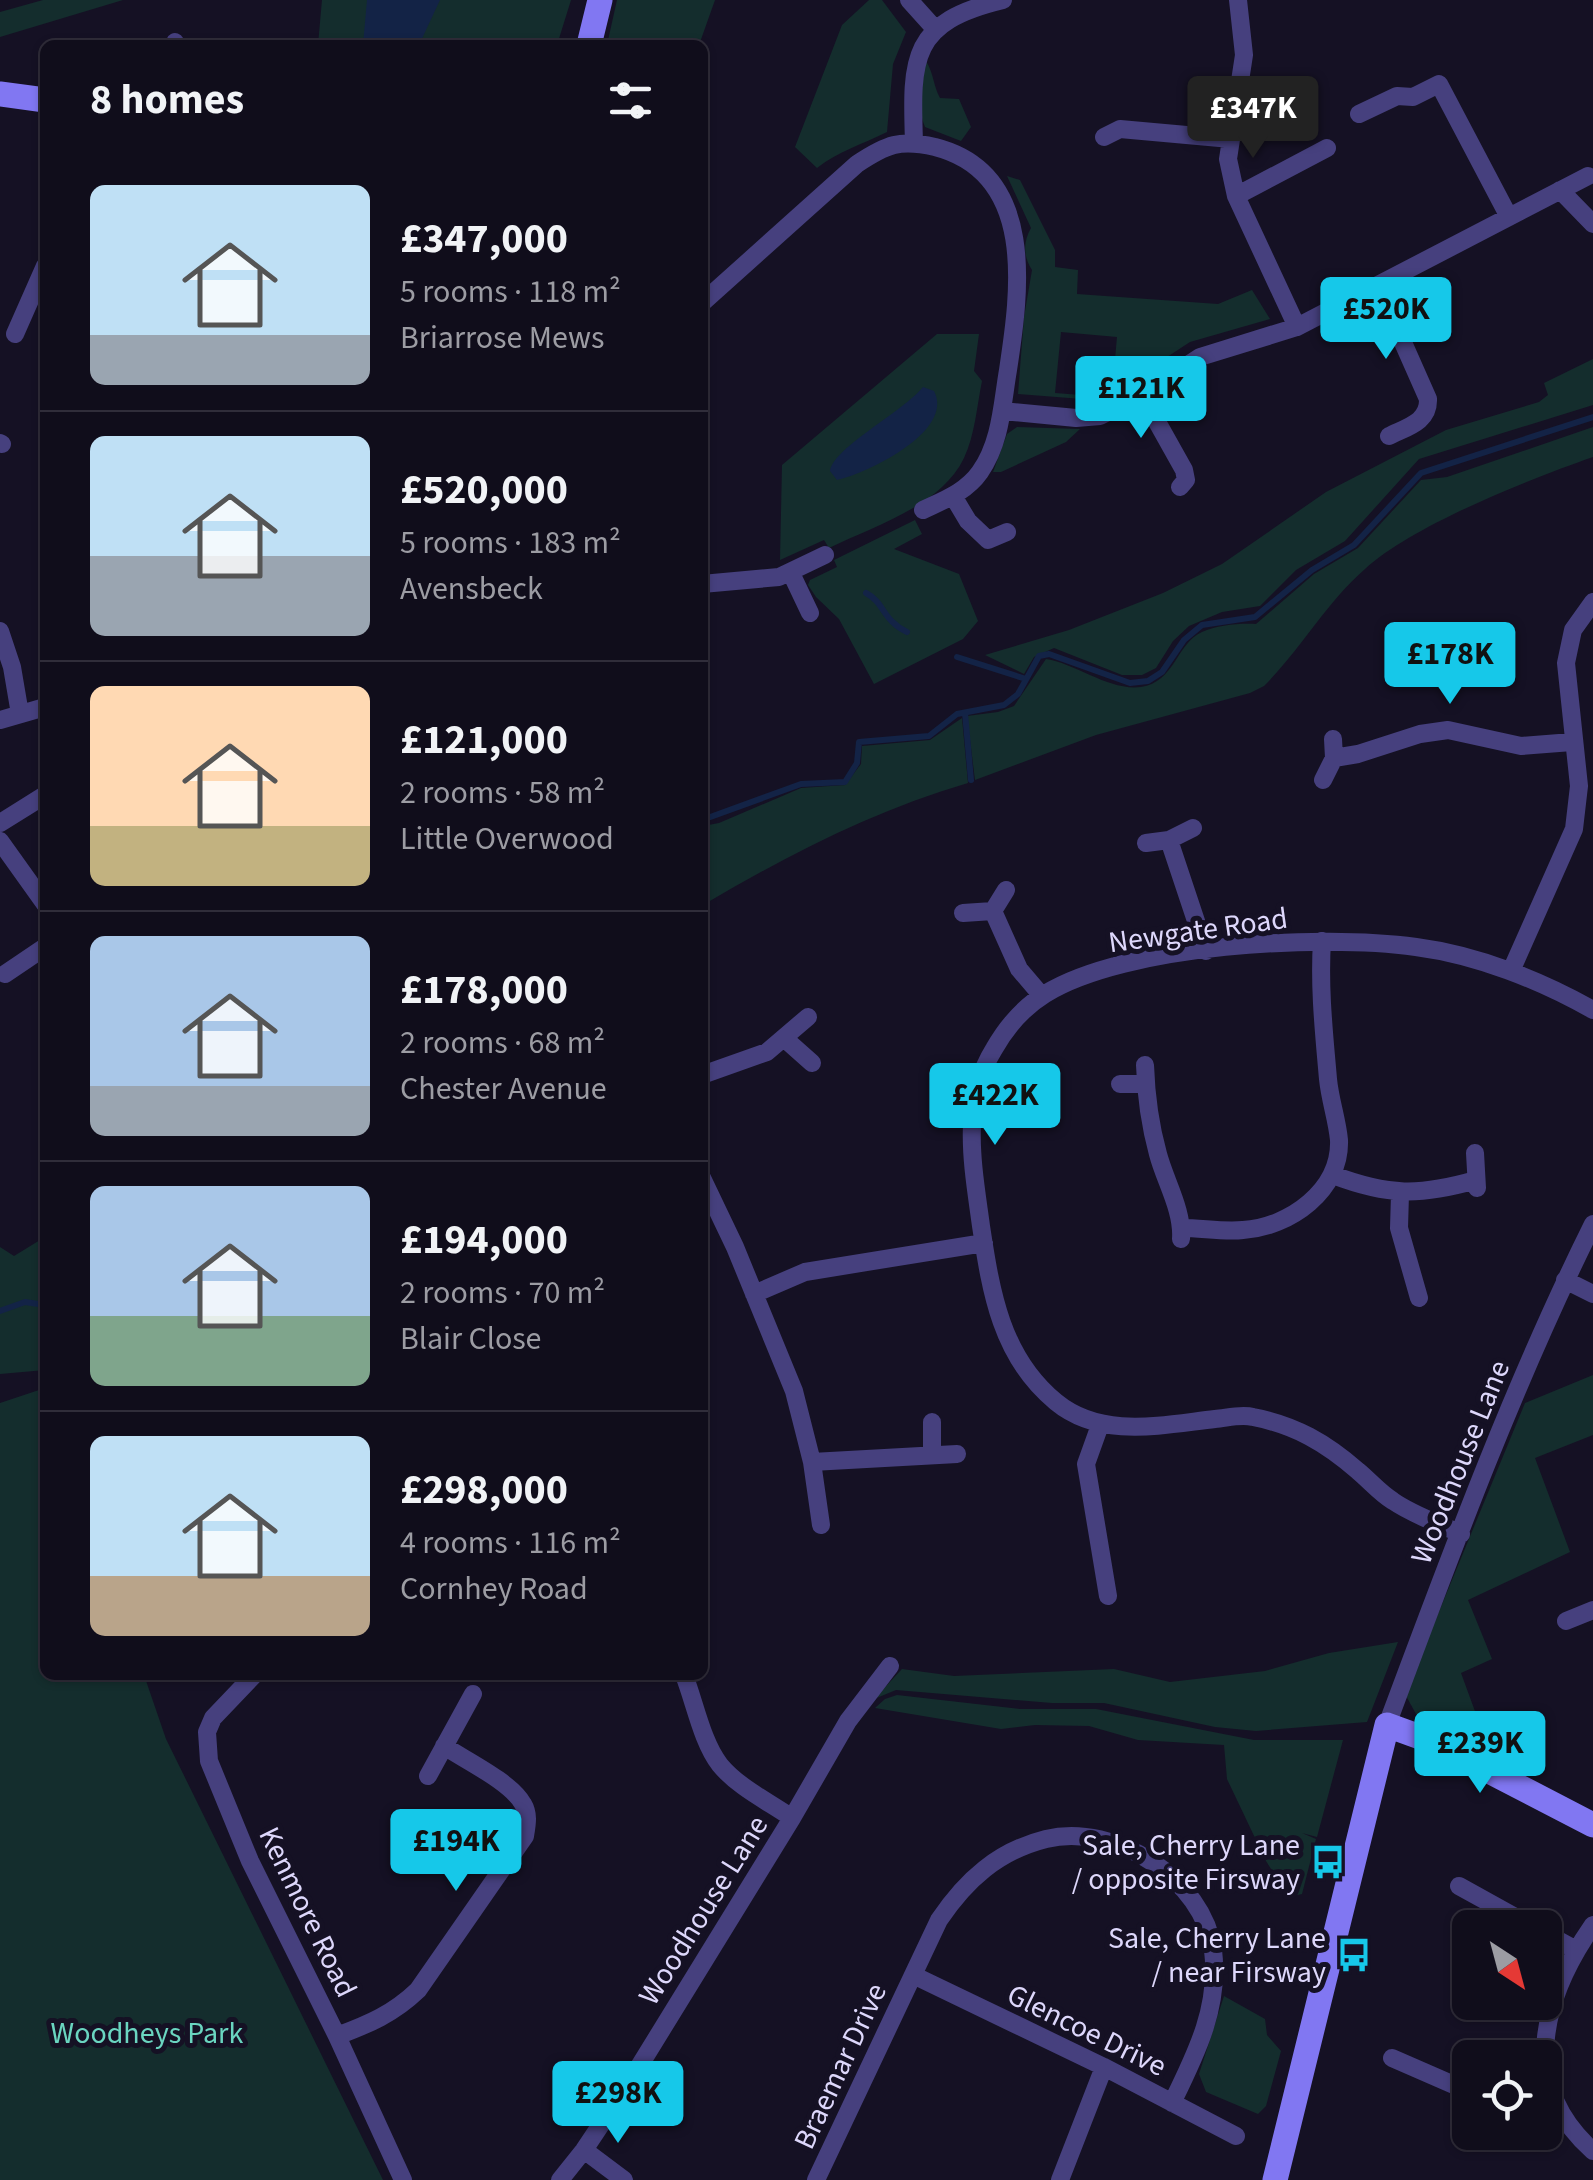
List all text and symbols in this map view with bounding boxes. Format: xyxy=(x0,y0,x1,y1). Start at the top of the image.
text: 8 homes xyxy=(90,70,244,130)
icon: filters xyxy=(603,73,658,128)
pin: £347K xyxy=(1183,76,1323,161)
text: £347K xyxy=(1209,85,1297,131)
text: £347,000 xyxy=(400,209,568,269)
icon: home xyxy=(170,225,290,345)
text: 5 rooms · 118 m² xyxy=(400,269,621,315)
pin: £520K xyxy=(1316,277,1456,362)
text: £520K xyxy=(1342,286,1430,332)
text: Briarrose Mews xyxy=(400,315,604,361)
pin: £121K xyxy=(1071,356,1211,441)
text: £121K xyxy=(1097,365,1185,411)
text: £520,000 xyxy=(400,460,568,520)
icon: home xyxy=(170,476,290,596)
text: 5 rooms · 183 m² xyxy=(400,520,621,566)
text: Avensbeck xyxy=(400,566,543,612)
pin: £178K xyxy=(1380,622,1520,707)
text: £178K xyxy=(1406,631,1494,677)
text: £121,000 xyxy=(400,710,568,770)
icon: home xyxy=(170,726,290,846)
text: 2 rooms · 58 m² xyxy=(400,770,605,816)
text: Little Overwood xyxy=(400,816,614,862)
street label: Newgate Road xyxy=(1106,897,1290,964)
text: £178,000 xyxy=(400,960,568,1020)
icon: home xyxy=(170,976,290,1096)
text: 2 rooms · 68 m² xyxy=(400,1020,605,1066)
pin: £422K xyxy=(925,1063,1065,1148)
text: Chester Avenue xyxy=(400,1066,607,1112)
text: £422K xyxy=(951,1072,1039,1118)
text: £194,000 xyxy=(400,1210,568,1270)
icon: home xyxy=(170,1226,290,1346)
text: 2 rooms · 70 m² xyxy=(400,1270,605,1316)
text: Blair Close xyxy=(400,1316,541,1362)
street label: Woodhouse Lane xyxy=(1400,1354,1521,1570)
text: £298,000 xyxy=(400,1460,568,1520)
icon: home xyxy=(170,1476,290,1596)
text: 4 rooms · 116 m² xyxy=(400,1520,621,1566)
text: Cornhey Road xyxy=(400,1566,588,1612)
pin: £239K xyxy=(1410,1711,1550,1796)
text: £239K xyxy=(1436,1720,1524,1766)
street label: Woodhouse Lane xyxy=(628,1807,779,2013)
pin: £194K xyxy=(386,1809,526,1894)
text: £194K xyxy=(412,1818,500,1864)
street label: Kenmore Road xyxy=(248,1820,367,2005)
place label: Sale, Cherry Lane / opposite Firsway xyxy=(1072,1824,1300,1901)
bus stop icon: Sale, Cherry Lane / opposite Firsway xyxy=(1309,1843,1347,1881)
north arrow xyxy=(1452,1910,1562,2020)
map controls xyxy=(1452,1910,1562,2150)
place label: Sale, Cherry Lane / near Firsway xyxy=(1108,1917,1326,1994)
bus stop icon: Sale, Cherry Lane / near Firsway xyxy=(1335,1936,1373,1974)
street label: Glencoe Drive xyxy=(1000,1973,1174,2088)
street label: Braemar Drive xyxy=(783,1976,898,2156)
park label: Woodheys Park xyxy=(51,2012,244,2055)
button: locate xyxy=(1452,2040,1562,2150)
pin: £298K xyxy=(548,2061,688,2146)
text: £298K xyxy=(574,2070,662,2116)

